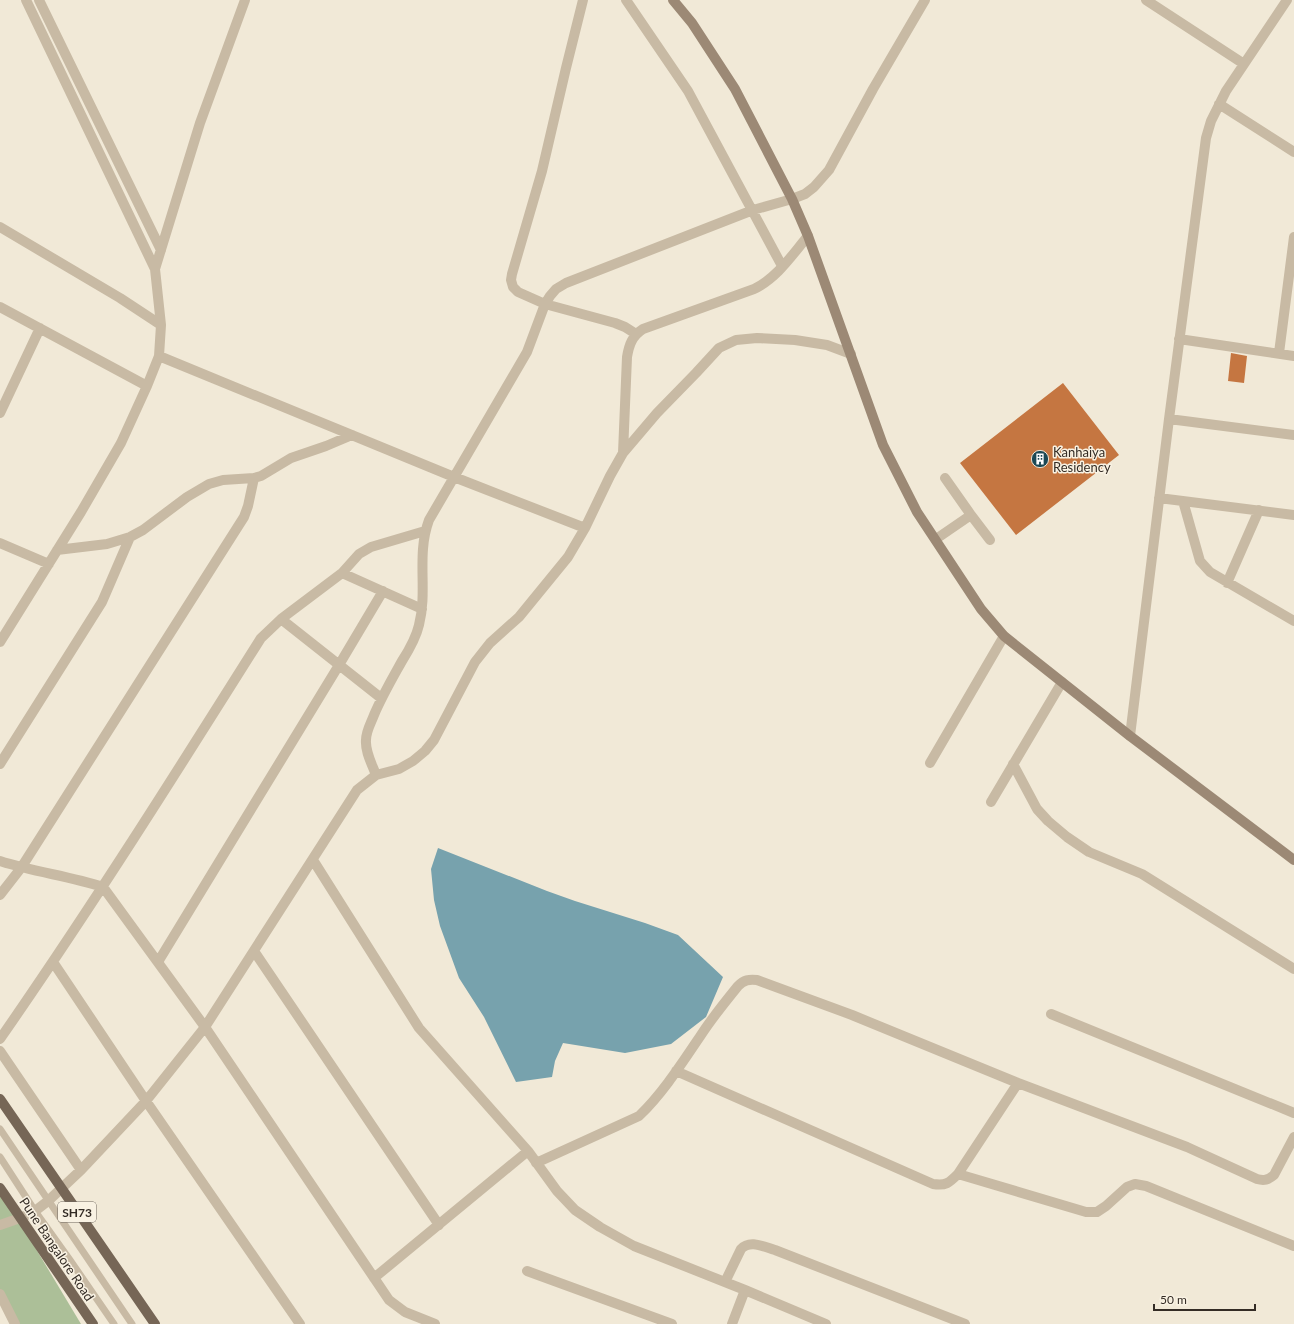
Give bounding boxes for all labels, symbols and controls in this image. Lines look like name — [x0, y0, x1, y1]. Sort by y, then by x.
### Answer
place label: Kanhaiya Residency — [1053, 444, 1111, 475]
building icon: Kanhaiya Residency — [1030, 449, 1050, 469]
street label: Pune Bangalore Road — [16, 1194, 98, 1304]
road number: SH73 — [58, 1202, 96, 1222]
scale bar — [1154, 1286, 1255, 1312]
text: 50 m — [1160, 1292, 1187, 1307]

